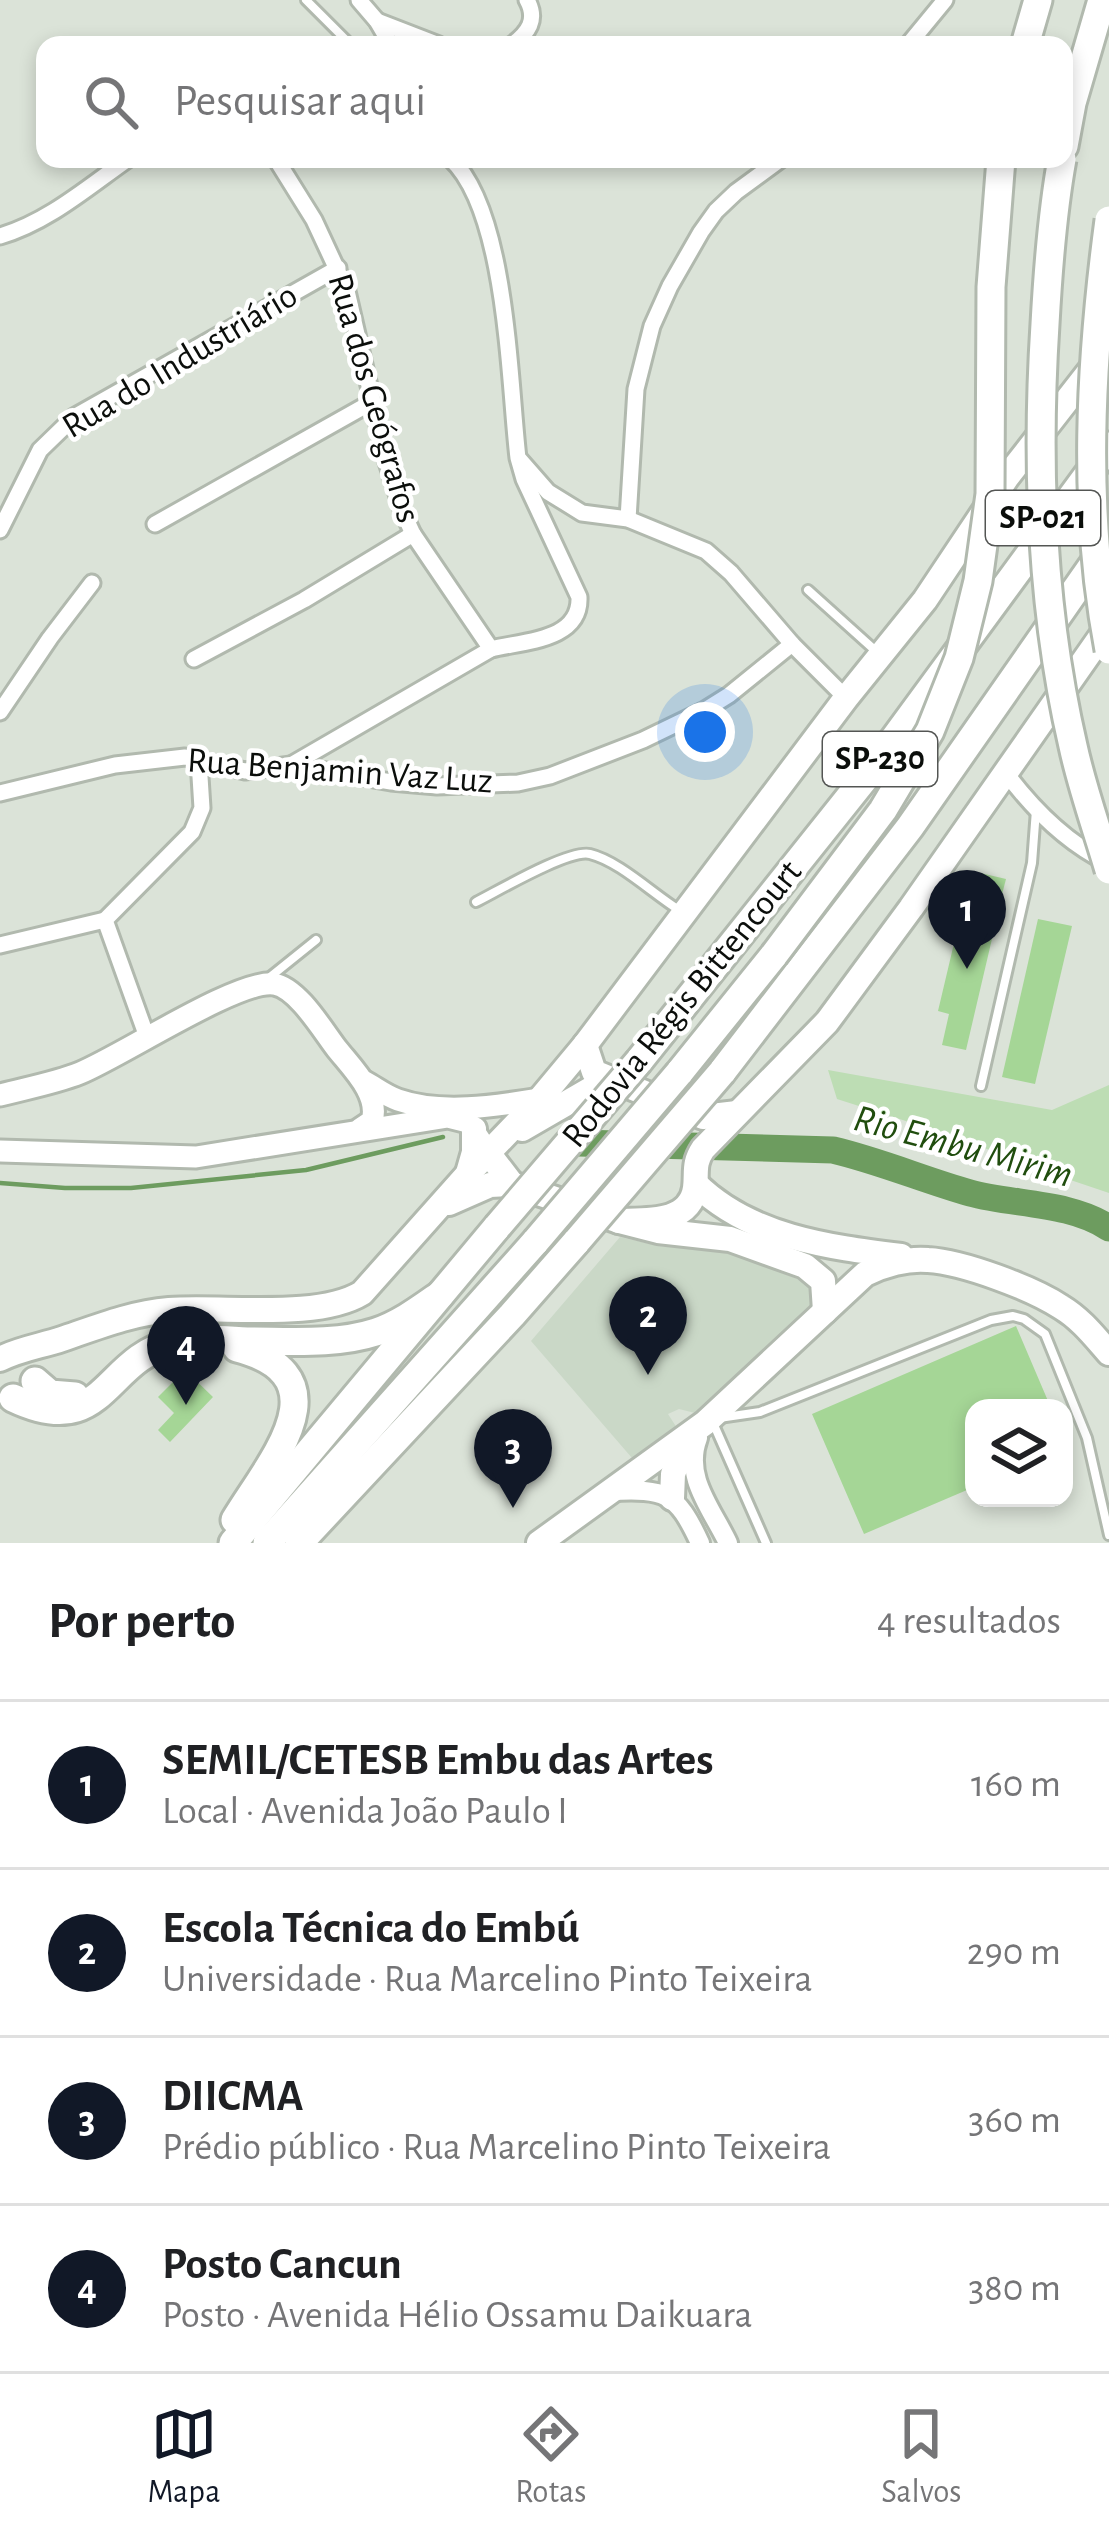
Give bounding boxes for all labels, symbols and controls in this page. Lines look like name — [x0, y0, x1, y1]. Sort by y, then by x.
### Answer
search box — [36, 36, 1073, 168]
icon: search — [78, 69, 144, 135]
text: Pesquisar aqui — [174, 79, 426, 124]
street label: Rua dos Geógrafos — [321, 269, 427, 527]
street label: Rua do Industriário — [56, 277, 304, 445]
road number: SP-021 — [986, 491, 1100, 545]
your location — [675, 702, 735, 762]
road number: SP-230 — [823, 732, 937, 786]
street label: Rua Benjamin Vaz Luz — [186, 742, 494, 800]
street label: Rodovia Régis Bittencourt — [556, 853, 809, 1154]
pin: 1 — [928, 870, 1006, 969]
water label: Rio Embu Mirim — [849, 1099, 1077, 1195]
pin: 2 — [609, 1276, 687, 1375]
pin: 4 — [147, 1306, 225, 1405]
map controls — [965, 1399, 1073, 1507]
button: layers — [965, 1399, 1073, 1507]
pin: 3 — [474, 1409, 552, 1508]
text: Por perto — [48, 1596, 235, 1647]
text: 4 resultados — [877, 1602, 1061, 1641]
text: SEMIL/CETESB Embu das Artes — [162, 1738, 713, 1783]
text: 1 — [80, 1765, 94, 1804]
text: 160 m — [971, 1765, 1061, 1804]
text: Local · Avenida João Paulo I — [162, 1792, 568, 1831]
text: Escola Técnica do Embú — [162, 1906, 580, 1951]
text: 2 — [78, 1933, 96, 1972]
text: 290 m — [967, 1933, 1061, 1972]
text: Universidade · Rua Marcelino Pinto Teixeira — [162, 1960, 813, 1999]
text: DIICMA — [162, 2074, 304, 2119]
text: 3 — [79, 2101, 95, 2140]
text: 360 m — [968, 2101, 1061, 2140]
text: Prédio público · Rua Marcelino Pinto Teixeira — [162, 2128, 831, 2167]
text: Posto Cancun — [162, 2242, 402, 2287]
text: 4 — [77, 2269, 97, 2308]
text: 380 m — [968, 2269, 1061, 2308]
text: Posto · Avenida Hélio Ossamu Daikuara — [162, 2296, 753, 2335]
tab: Mapa — [147, 2401, 220, 2513]
tab: Rotas — [515, 2401, 587, 2513]
tab: Salvos — [881, 2401, 962, 2513]

